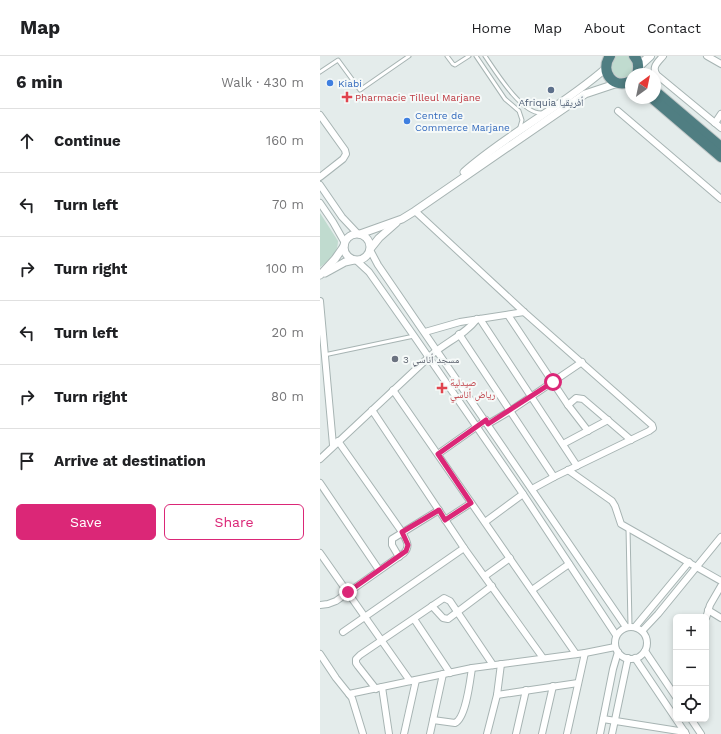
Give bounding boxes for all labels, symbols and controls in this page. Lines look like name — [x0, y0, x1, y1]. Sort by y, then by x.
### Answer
text: Map — [20, 16, 60, 39]
text: Home — [471, 20, 511, 36]
text: Map — [533, 20, 562, 36]
text: About — [584, 20, 625, 36]
text: Contact — [647, 20, 701, 36]
north arrow — [625, 68, 661, 104]
text: 6 min — [16, 72, 63, 92]
text: Walk · 430 m — [221, 75, 304, 90]
marker: Kiabi — [325, 78, 335, 88]
place label: Kiabi — [338, 78, 362, 89]
marker: Afriquia أفريقيا — [546, 85, 556, 95]
marker: Pharmacie Tilleul Marjane — [342, 92, 352, 102]
place label: Pharmacie Tilleul Marjane — [355, 92, 481, 103]
place label: Afriquia أفريقيا — [518, 96, 584, 108]
place label: Centre de Commerce Marjane — [415, 110, 510, 133]
marker: Centre de Commerce Marjane — [402, 116, 412, 126]
icon: ahead — [16, 130, 38, 152]
text: Continue — [54, 132, 121, 150]
text: 160 m — [266, 133, 304, 148]
icon: left — [16, 194, 38, 216]
text: Turn left — [54, 196, 118, 214]
text: 70 m — [272, 197, 304, 212]
icon: right — [16, 258, 38, 280]
text: Turn right — [54, 260, 127, 278]
text: 100 m — [266, 261, 304, 276]
icon: left — [16, 322, 38, 344]
text: Turn left — [54, 324, 118, 342]
text: 20 m — [272, 325, 304, 340]
place label: مسجد أناسي 3 — [403, 353, 460, 367]
marker: مسجد أناسي 3 — [390, 354, 400, 364]
route start — [544, 373, 562, 391]
place label: صيدلية رياض أناسي — [450, 377, 495, 402]
marker: صيدلية رياض أناسي — [437, 383, 447, 393]
icon: right — [16, 386, 38, 408]
text: Turn right — [54, 388, 127, 406]
text: 80 m — [271, 389, 304, 404]
icon: arrive — [16, 450, 38, 472]
text: Arrive at destination — [54, 452, 206, 470]
button: Save — [16, 504, 156, 540]
button: Share — [164, 504, 304, 540]
route end — [339, 583, 357, 601]
map controls — [673, 614, 709, 722]
button: + — [673, 614, 709, 650]
button: − — [673, 650, 709, 686]
button: locate — [673, 686, 709, 722]

